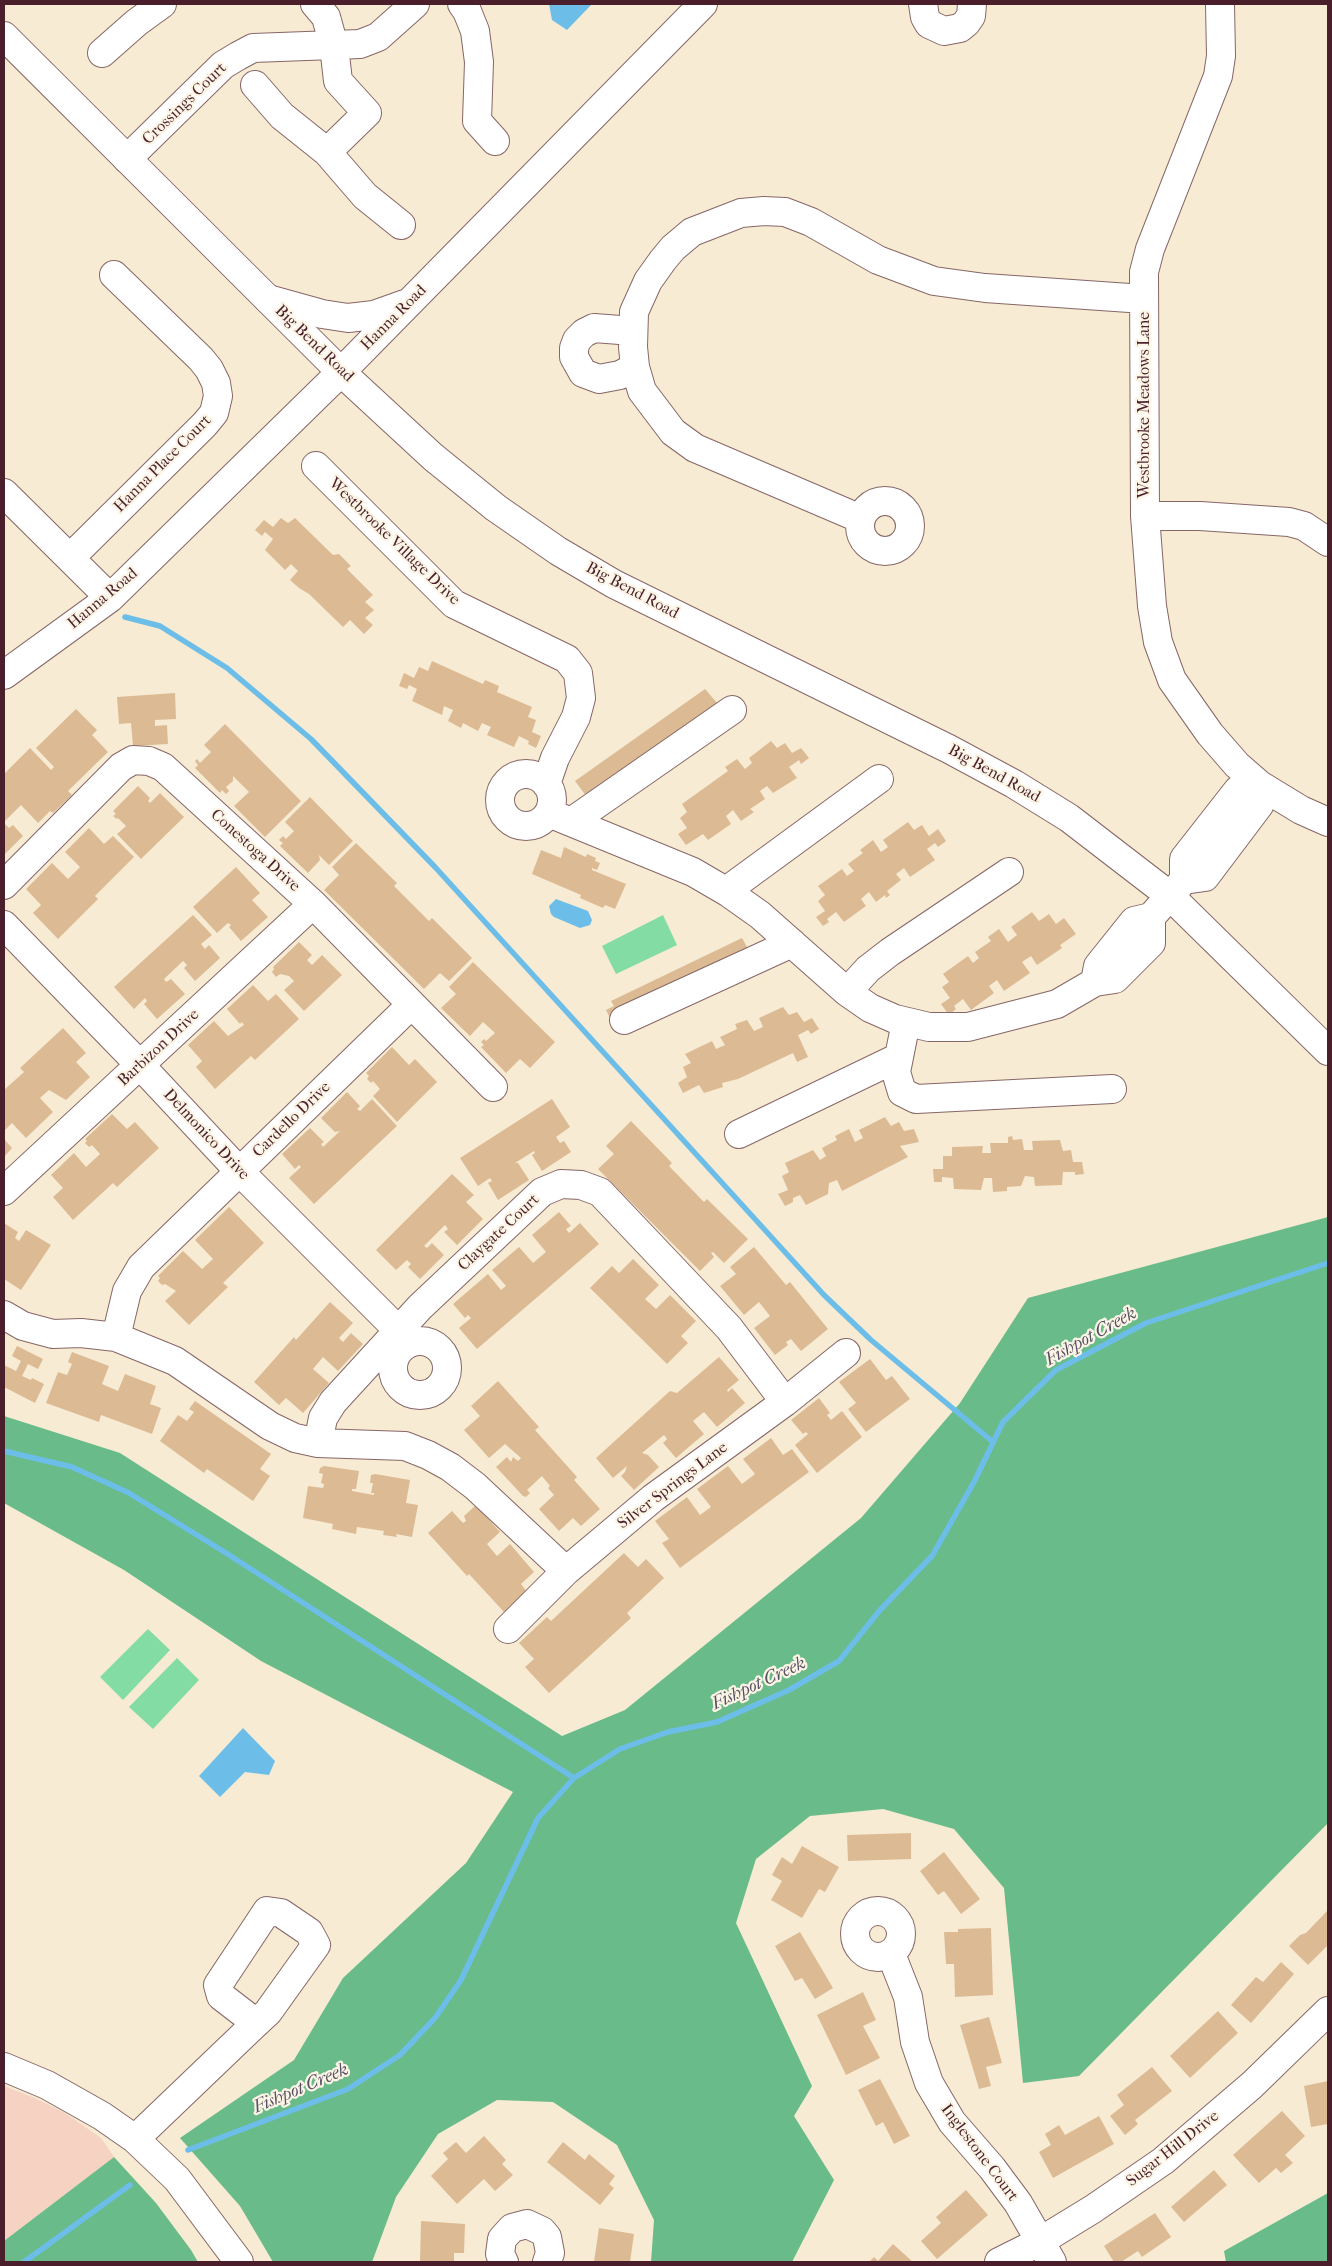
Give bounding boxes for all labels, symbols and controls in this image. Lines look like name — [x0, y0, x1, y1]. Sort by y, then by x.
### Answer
street label: Crossings Court — [139, 59, 231, 149]
street label: Hanna Road — [357, 281, 431, 355]
street label: Big Bend Road — [271, 302, 357, 386]
street label: Westbrooke Meadows Lane — [1135, 312, 1155, 498]
street label: Hanna Place Court — [110, 411, 216, 517]
street label: Westbrooke Village Drive — [324, 474, 464, 610]
street label: Big Bend Road — [582, 558, 682, 624]
street label: Hanna Road — [64, 564, 142, 634]
street label: Big Bend Road — [945, 741, 1043, 807]
street label: Conestoga Drive — [206, 806, 304, 896]
street label: Barbizon Drive — [114, 1005, 204, 1091]
street label: Cardello Drive — [249, 1078, 335, 1162]
street label: Delmonico Drive — [159, 1086, 253, 1184]
street label: Claygate Court — [454, 1191, 544, 1275]
water label: Fishpot Creek — [1041, 1303, 1141, 1371]
street label: Silver Springs Lane — [614, 1438, 732, 1534]
water label: Fishpot Creek — [709, 1653, 809, 1715]
water label: Fishpot Creek — [250, 2059, 352, 2119]
street label: Inglestone Court — [936, 2101, 1022, 2205]
street label: Sugar Hill Drive — [1123, 2107, 1223, 2191]

